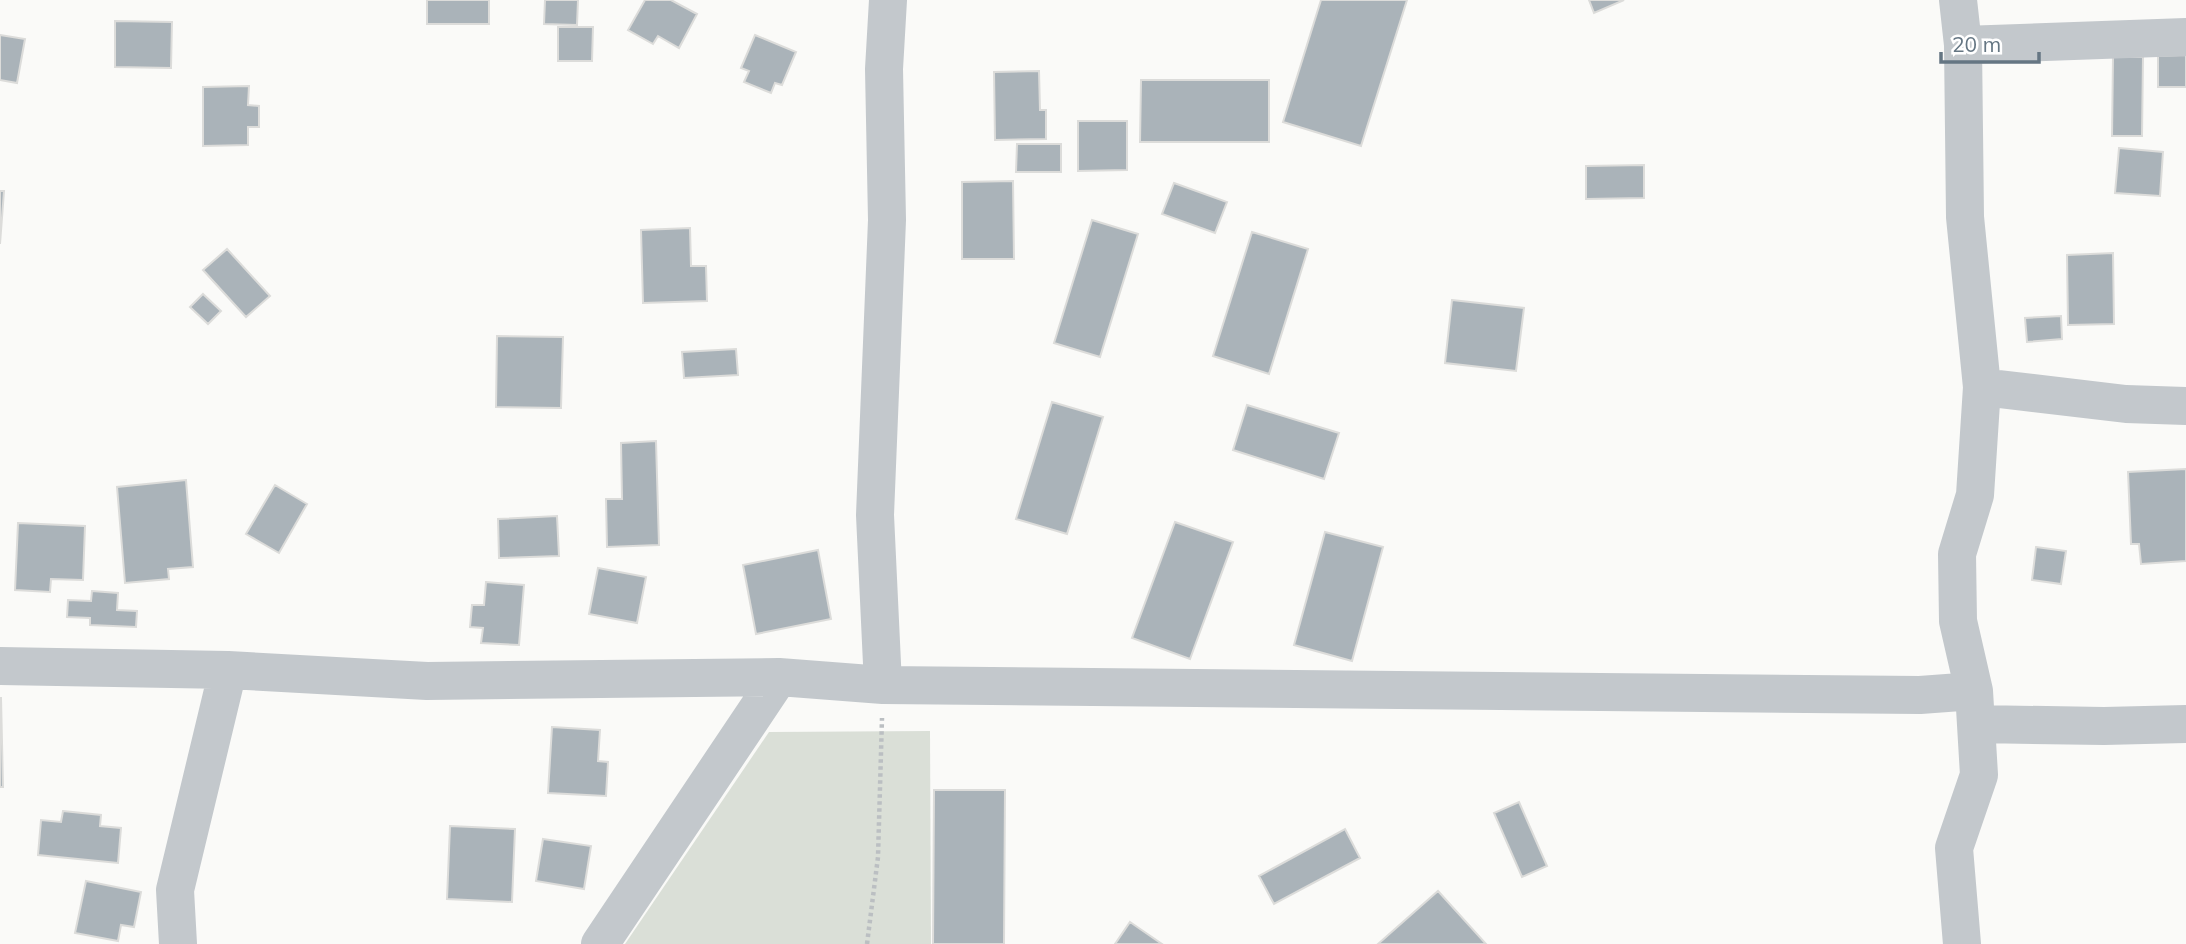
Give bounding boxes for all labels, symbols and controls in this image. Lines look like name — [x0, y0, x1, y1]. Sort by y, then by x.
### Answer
scale bar — [1941, 21, 2039, 65]
text: 20 m — [1952, 31, 2001, 57]

